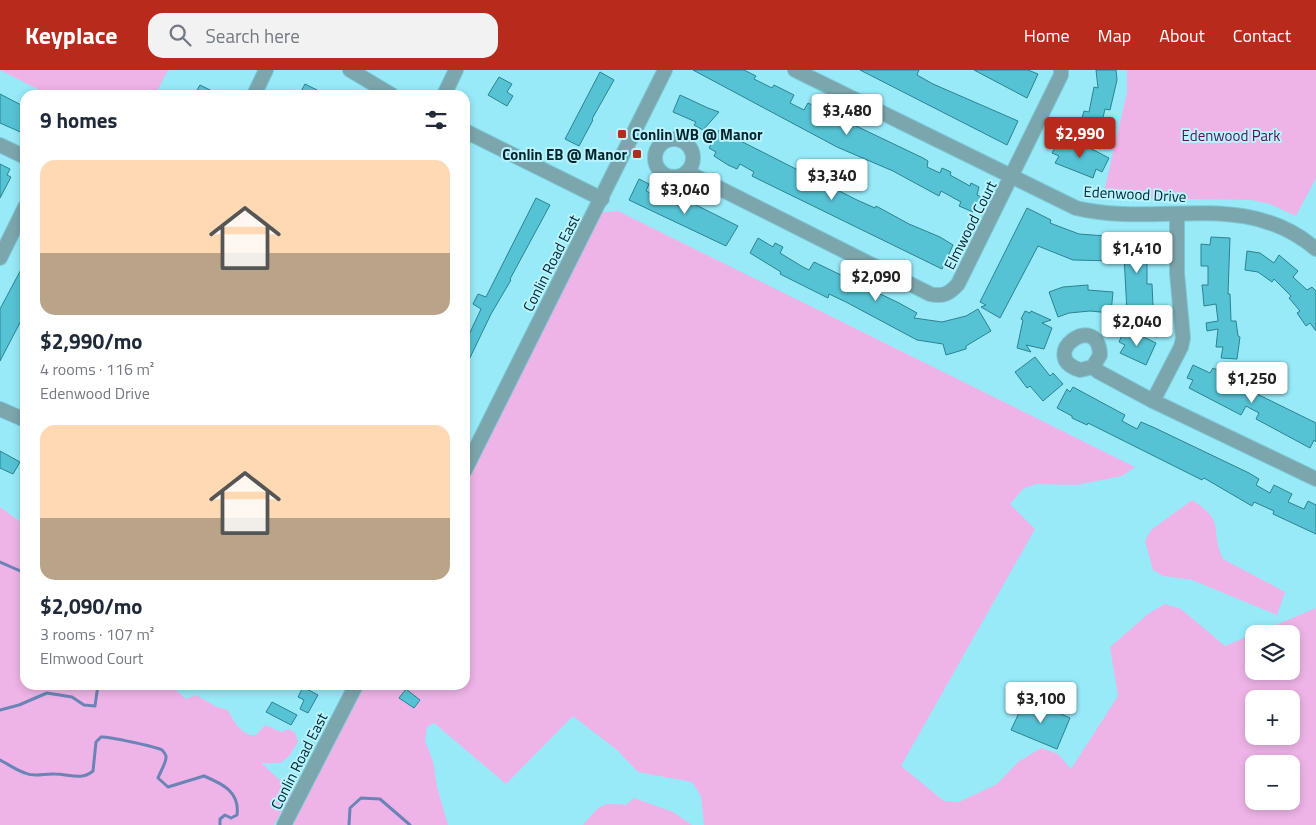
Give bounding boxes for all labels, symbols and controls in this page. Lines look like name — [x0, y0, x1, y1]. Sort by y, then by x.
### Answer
search box — [148, 13, 498, 58]
text: Keyplace — [25, 17, 118, 53]
icon: search — [166, 21, 194, 49]
text: Search here — [206, 21, 300, 50]
text: Home — [1024, 22, 1070, 49]
text: Map — [1098, 22, 1131, 49]
text: About — [1159, 22, 1205, 49]
text: Contact — [1233, 22, 1291, 49]
pin: $3,480 — [806, 93, 888, 136]
text: $3,480 — [822, 98, 872, 122]
text: 9 homes — [40, 104, 117, 136]
icon: filters — [422, 106, 450, 134]
pin: $2,990 — [1039, 116, 1121, 159]
text: $2,990 — [1055, 121, 1105, 145]
place label: Conlin WB @ Manor — [632, 123, 763, 146]
park label: Edenwood Park — [1182, 124, 1280, 147]
marker: Conlin WB @ Manor — [616, 128, 628, 140]
place label: Conlin EB @ Manor — [502, 143, 627, 166]
marker: Conlin EB @ Manor — [631, 148, 643, 160]
pin: $3,340 — [791, 158, 873, 201]
text: $3,340 — [807, 163, 857, 187]
pin: $3,040 — [644, 172, 726, 215]
street label: Elmwood Court — [938, 176, 1003, 273]
text: $3,040 — [660, 177, 710, 201]
street label: Edenwood Drive — [1083, 180, 1187, 208]
icon: home — [200, 193, 290, 283]
street label: Conlin Road East — [517, 210, 586, 315]
pin: $1,410 — [1096, 232, 1178, 274]
text: $1,410 — [1112, 236, 1162, 260]
pin: $2,090 — [835, 260, 917, 302]
text: $2,090 — [851, 264, 901, 288]
pin: $2,040 — [1096, 304, 1178, 347]
text: $2,040 — [1112, 309, 1162, 333]
text: $2,990/mo — [40, 325, 142, 357]
text: 4 rooms · 116 m² — [40, 357, 154, 381]
pin: $1,250 — [1211, 362, 1293, 404]
text: $1,250 — [1227, 366, 1277, 390]
text: Edenwood Drive — [40, 381, 150, 405]
icon: home — [200, 458, 290, 548]
text: $2,090/mo — [40, 590, 142, 622]
text: 3 rooms · 107 m² — [40, 622, 154, 646]
map controls — [1245, 625, 1300, 810]
button: layers — [1245, 625, 1300, 680]
text: Elmwood Court — [40, 646, 143, 670]
pin: $3,100 — [1000, 682, 1082, 724]
text: $3,100 — [1016, 686, 1066, 710]
button: + — [1245, 690, 1300, 745]
street label: Conlin Road East — [265, 708, 334, 813]
button: − — [1245, 755, 1300, 810]

